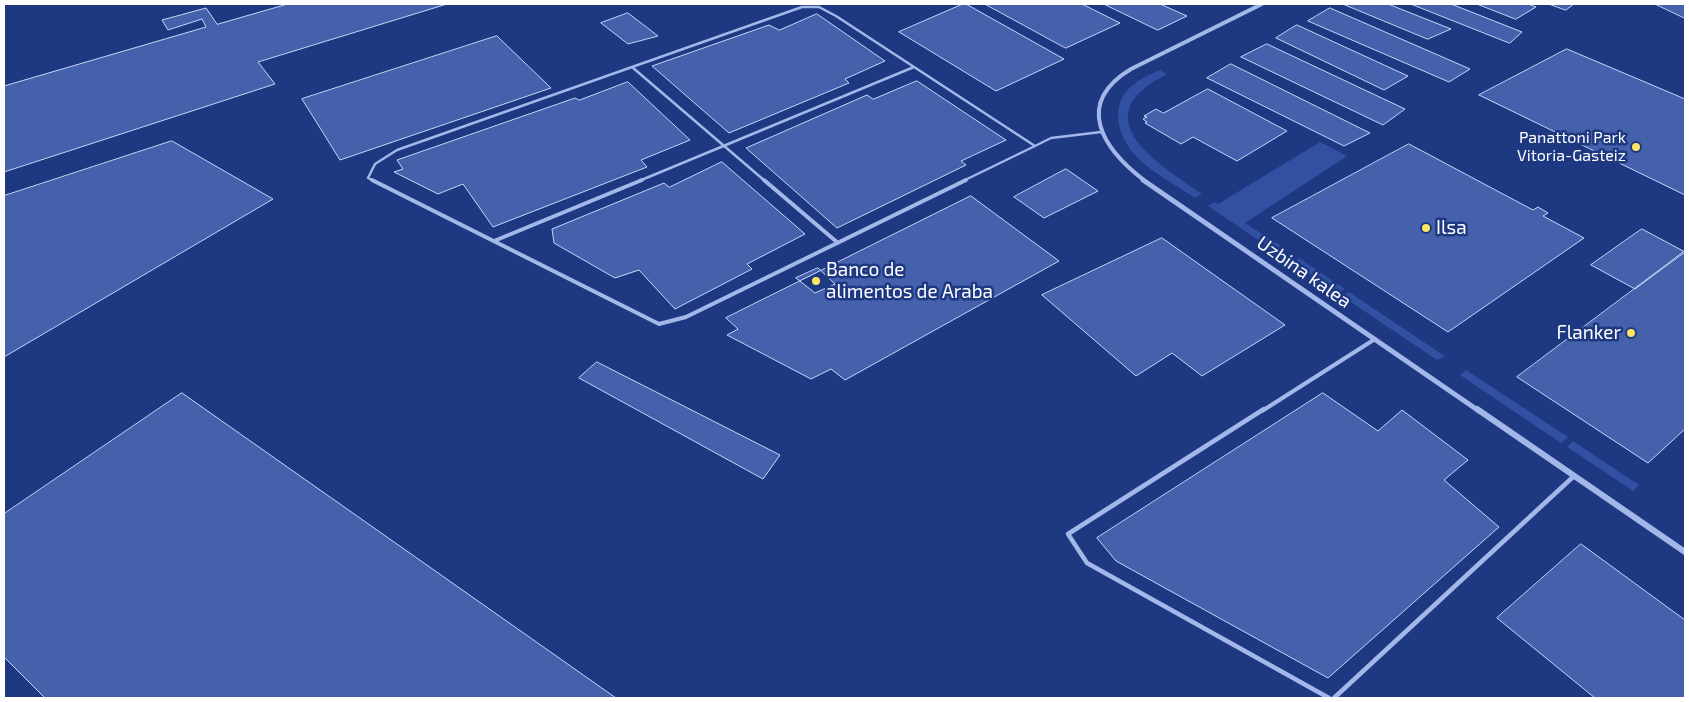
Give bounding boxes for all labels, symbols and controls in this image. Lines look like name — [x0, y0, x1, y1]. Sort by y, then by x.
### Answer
place label: Panattoni Park Vitoria-Gasteiz — [1517, 128, 1626, 166]
marker: Panattoni Park Vitoria-Gasteiz — [1630, 141, 1642, 153]
place label: Ilsa — [1436, 217, 1467, 239]
marker: Ilsa — [1420, 222, 1432, 234]
street label: Uzbina kalea — [1252, 231, 1356, 313]
place label: Banco de alimentos de Araba — [826, 259, 993, 303]
marker: Banco de alimentos de Araba — [810, 275, 822, 287]
place label: Flanker — [1556, 322, 1621, 344]
marker: Flanker — [1625, 327, 1637, 339]

